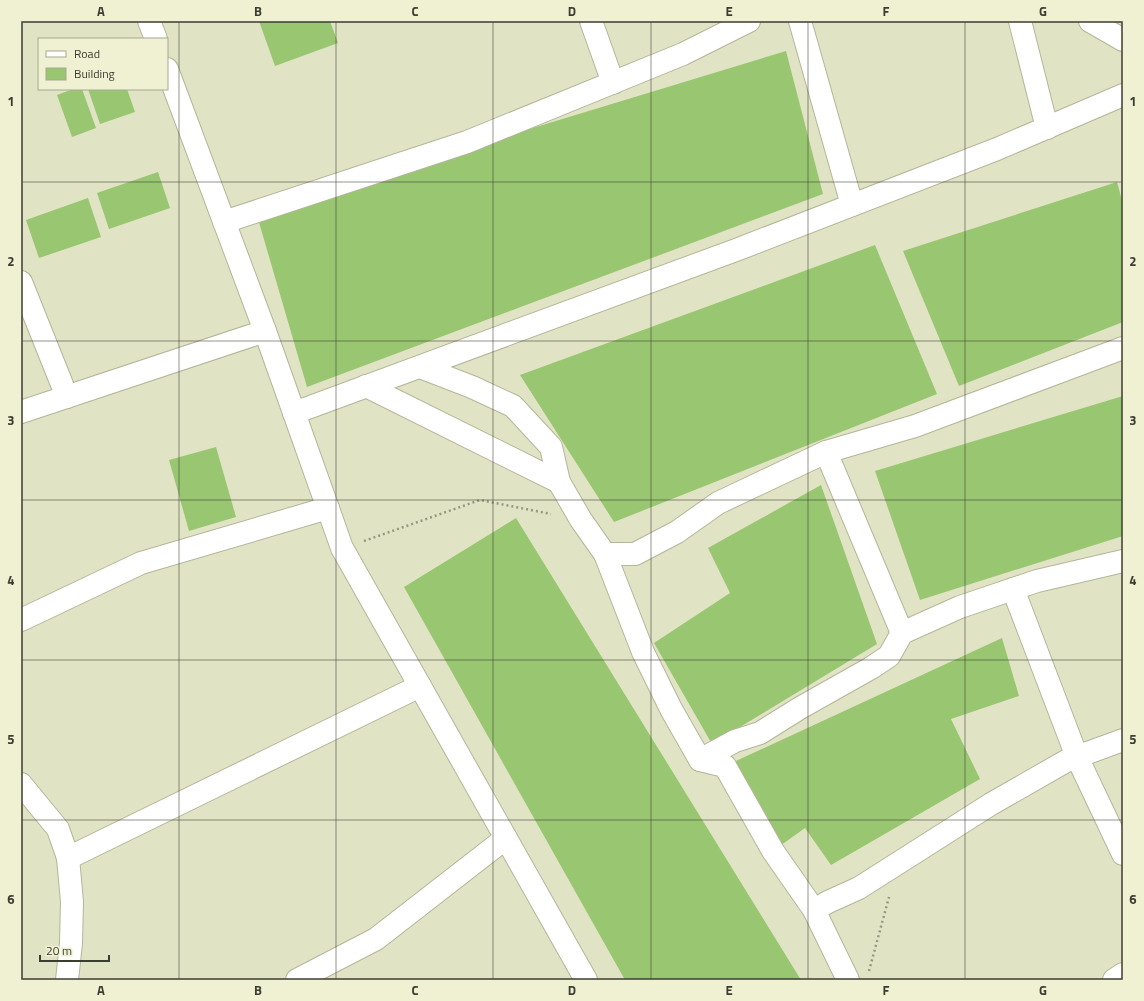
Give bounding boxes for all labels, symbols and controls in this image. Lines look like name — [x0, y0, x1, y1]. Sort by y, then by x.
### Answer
text: A — [97, 1, 105, 21]
text: B — [254, 1, 262, 21]
text: C — [411, 1, 419, 21]
text: D — [568, 1, 576, 21]
text: E — [725, 1, 733, 21]
text: F — [883, 1, 890, 21]
text: G — [1039, 1, 1047, 21]
legend — [38, 38, 168, 90]
text: Road — [74, 44, 100, 63]
text: Building — [74, 64, 115, 83]
text: 1 — [7, 91, 15, 111]
text: 1 — [1129, 91, 1137, 111]
text: 2 — [7, 251, 15, 271]
text: 2 — [1129, 251, 1137, 271]
text: 3 — [7, 410, 15, 430]
text: 3 — [1129, 410, 1137, 430]
text: 4 — [7, 570, 15, 590]
text: 4 — [1129, 570, 1137, 590]
text: 5 — [7, 729, 15, 749]
text: 5 — [1129, 729, 1137, 749]
text: 6 — [7, 889, 15, 909]
text: 6 — [1129, 889, 1137, 909]
scale bar — [40, 937, 109, 963]
text: 20 m — [46, 941, 72, 960]
text: A — [97, 980, 105, 1000]
text: B — [254, 980, 262, 1000]
text: C — [411, 980, 419, 1000]
text: D — [568, 980, 576, 1000]
text: E — [725, 980, 733, 1000]
text: F — [883, 980, 890, 1000]
text: G — [1039, 980, 1047, 1000]

